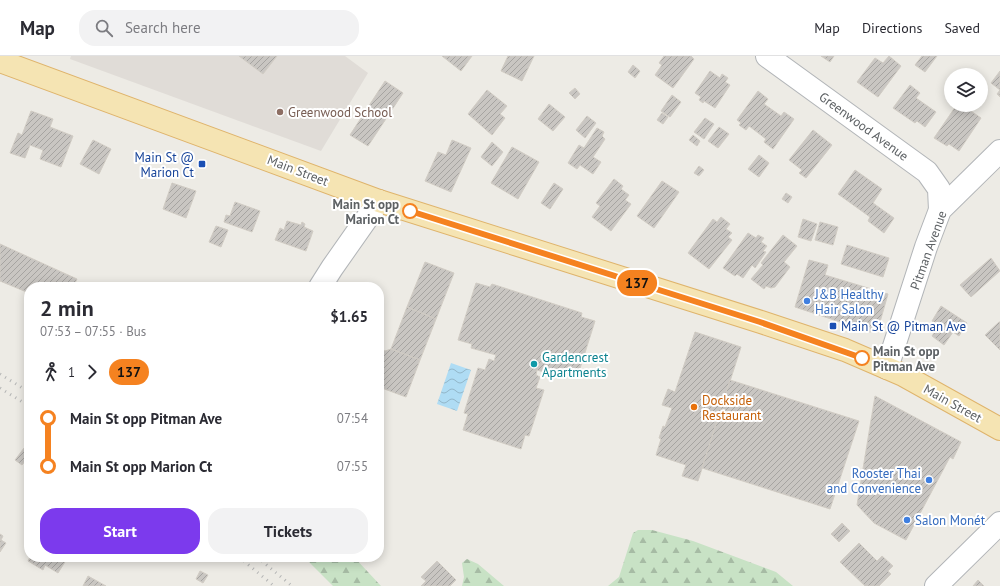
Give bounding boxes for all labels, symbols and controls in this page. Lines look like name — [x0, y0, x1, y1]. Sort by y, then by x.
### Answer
search box — [79, 10, 359, 46]
text: Map — [20, 16, 55, 40]
icon: search — [93, 17, 115, 39]
text: Search here — [125, 18, 201, 37]
text: Map — [814, 19, 840, 37]
text: Directions — [862, 19, 922, 37]
text: Saved — [944, 19, 980, 37]
map controls — [944, 68, 988, 112]
button: layers — [944, 68, 988, 112]
street label: Greenwood Avenue — [816, 88, 912, 165]
place label: Greenwood School — [288, 104, 392, 121]
marker: Greenwood School — [275, 107, 285, 117]
place label: Main St @ Marion Ct — [135, 149, 195, 181]
street label: Main Street — [265, 151, 331, 190]
marker: Main St @ Marion Ct — [197, 159, 207, 169]
place label: Main St opp Marion Ct — [333, 196, 399, 228]
marker: Main St opp Marion Ct — [402, 203, 418, 219]
street label: Pitman Avenue — [906, 208, 951, 292]
line badge: 137 — [614, 270, 660, 296]
text: 137 — [625, 274, 649, 292]
place label: J&B Healthy Hair Salon — [814, 286, 884, 318]
text: 2 min — [40, 294, 94, 322]
marker: J&B Healthy Hair Salon — [802, 296, 812, 306]
text: $1.65 — [330, 307, 368, 326]
place label: Main St @ Pitman Ave — [841, 318, 966, 335]
marker: Main St @ Pitman Ave — [828, 321, 838, 331]
text: 07:53 – 07:55 · Bus — [40, 323, 146, 340]
place label: Main St opp Pitman Ave — [873, 343, 939, 375]
place label: Gardencrest Apartments — [542, 349, 609, 381]
marker: Main St opp Pitman Ave — [854, 350, 870, 366]
marker: Gardencrest Apartments — [529, 359, 539, 369]
icon: walk — [40, 361, 62, 383]
icon: forward — [81, 361, 103, 383]
text: 137 — [117, 363, 141, 381]
text: 1 — [68, 364, 75, 381]
street label: Main Street — [921, 380, 985, 427]
place label: Dockside Restaurant — [702, 392, 762, 424]
marker: Dockside Restaurant — [689, 402, 699, 412]
text: Main St opp Pitman Ave — [70, 409, 222, 428]
text: 07:54 — [337, 410, 368, 427]
text: Main St opp Marion Ct — [70, 457, 212, 476]
text: 07:55 — [337, 458, 368, 475]
place label: Rooster Thai and Convenience — [827, 465, 921, 497]
marker: Rooster Thai and Convenience — [924, 475, 934, 485]
button: Start — [40, 508, 200, 554]
button: Tickets — [208, 508, 368, 554]
place label: Salon Monét — [915, 512, 986, 529]
marker: Salon Monét — [902, 515, 912, 525]

